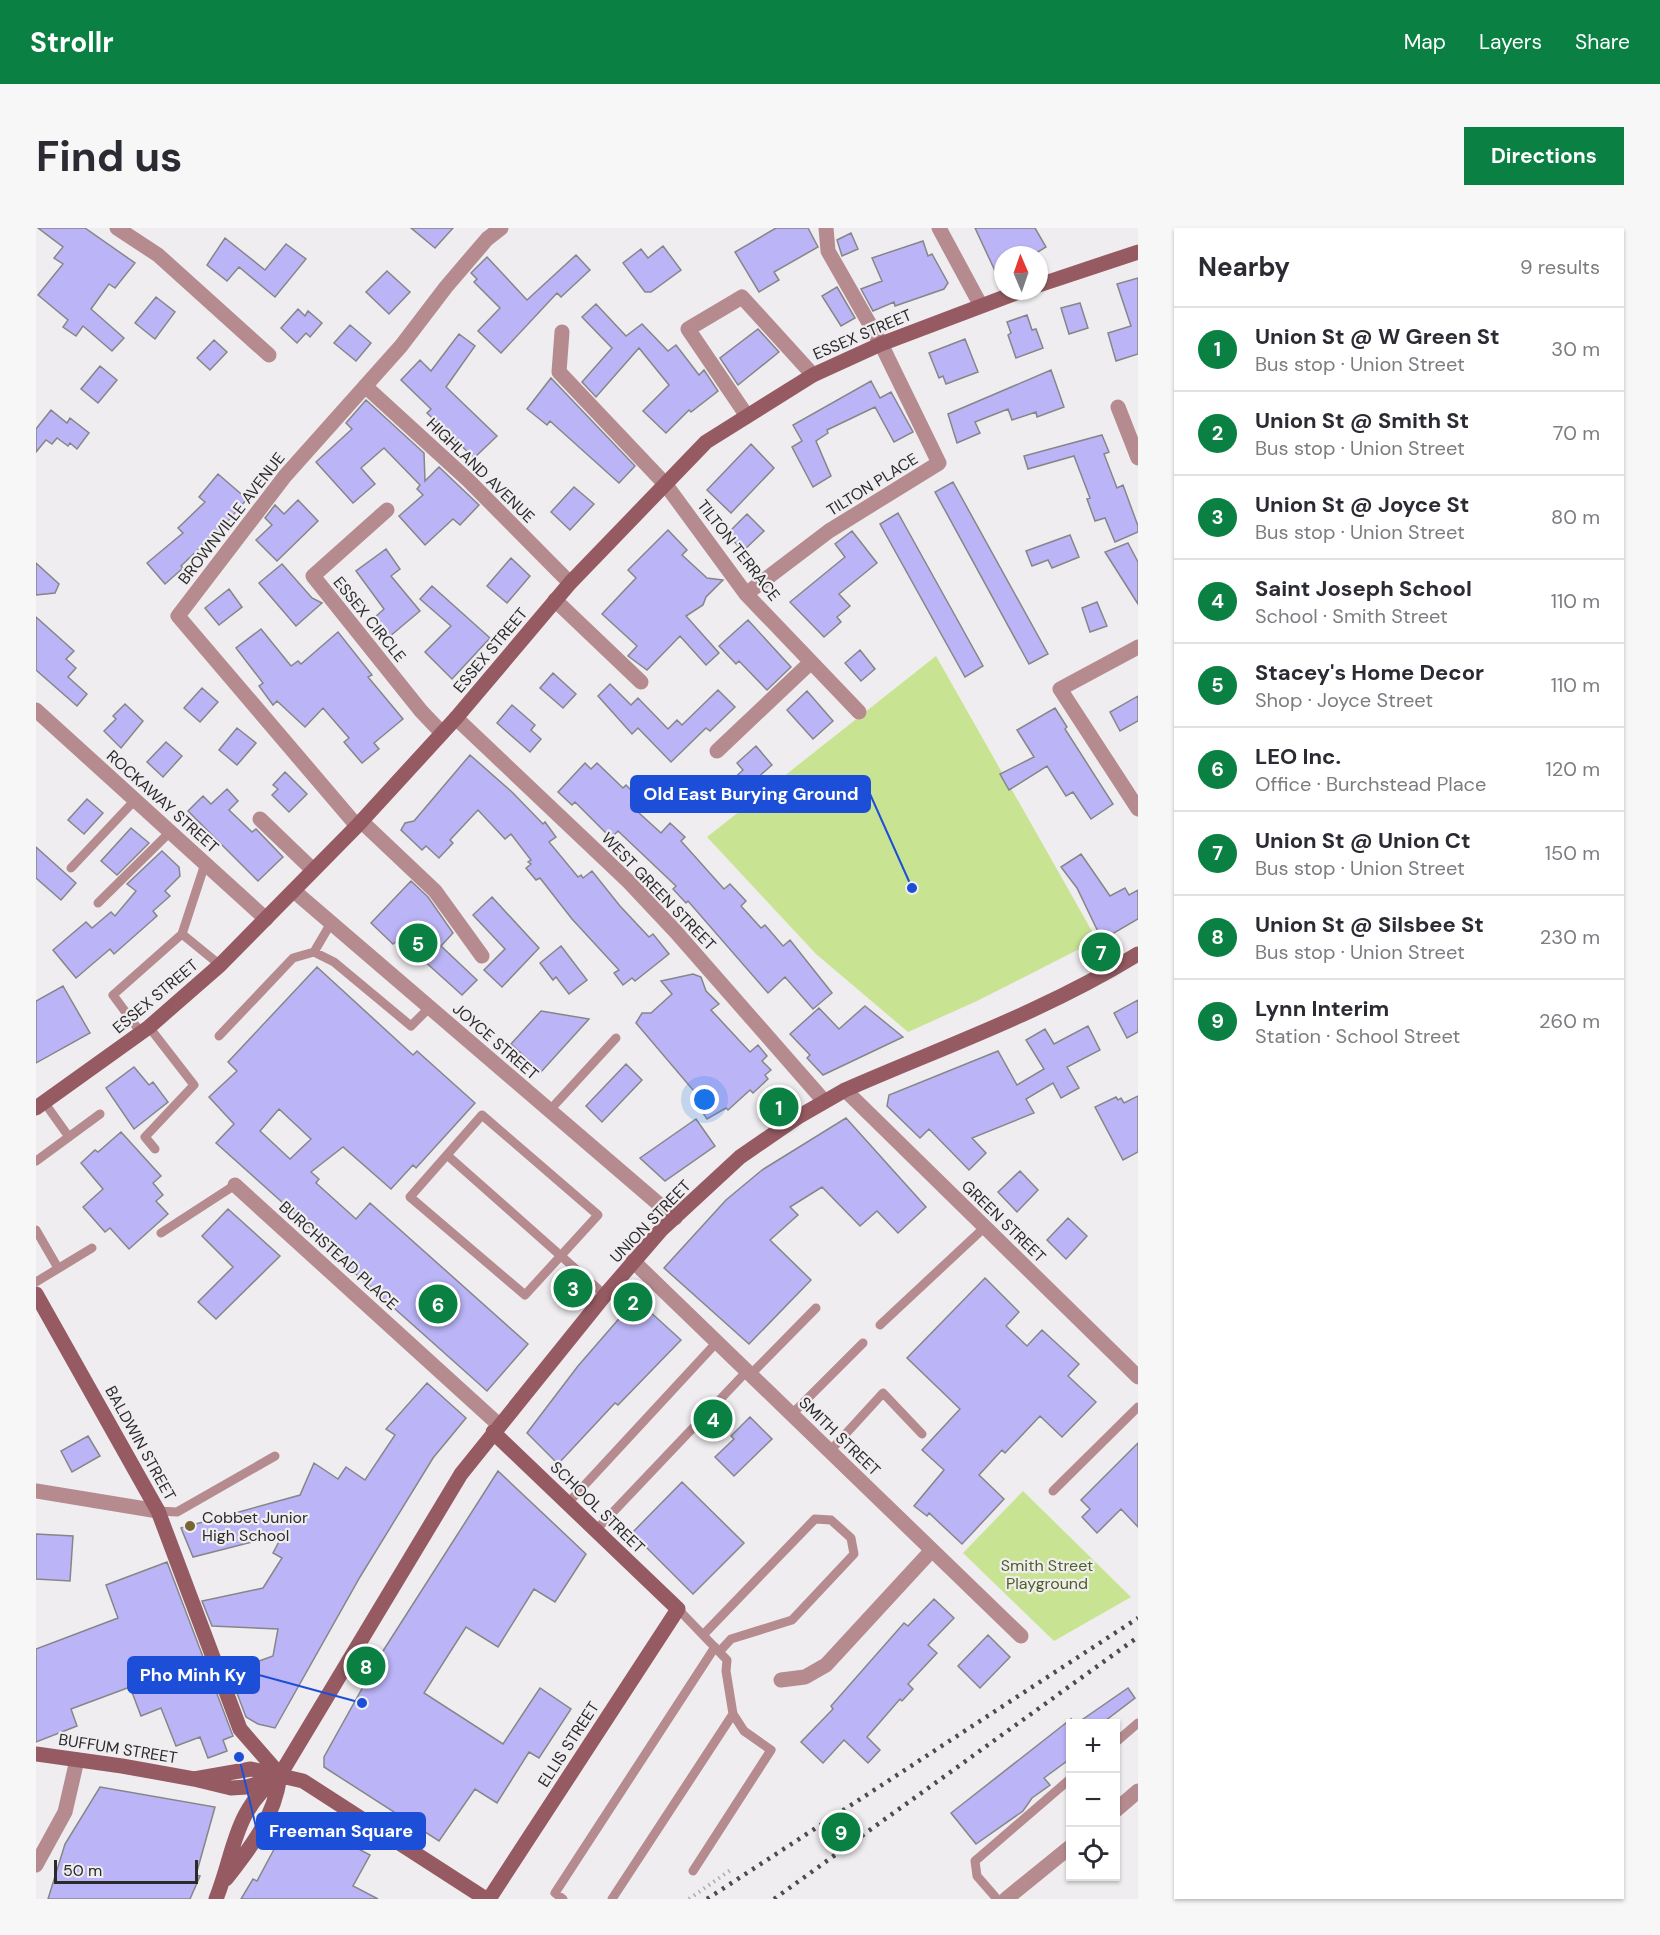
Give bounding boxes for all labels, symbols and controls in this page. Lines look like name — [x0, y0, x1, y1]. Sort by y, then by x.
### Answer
text: Strollr — [30, 24, 114, 61]
text: Map — [1404, 28, 1446, 56]
text: Layers — [1479, 28, 1542, 56]
text: Share — [1575, 28, 1630, 56]
button: Directions — [1464, 127, 1624, 185]
text: Find us — [36, 129, 182, 184]
north arrow — [994, 246, 1048, 300]
text: Nearby — [1198, 250, 1290, 284]
text: 9 results — [1520, 254, 1600, 280]
street label: ESSEX STREET — [810, 304, 915, 365]
text: Union St @ W Green St — [1255, 322, 1500, 351]
text: 1 — [1214, 336, 1221, 362]
text: 30 m — [1551, 336, 1600, 362]
text: Bus stop · Union Street — [1255, 351, 1465, 377]
text: Union St @ Smith St — [1255, 406, 1469, 435]
street label: HIGHLAND AVENUE — [422, 413, 539, 527]
text: 2 — [1212, 420, 1223, 446]
text: 70 m — [1553, 420, 1600, 446]
text: Bus stop · Union Street — [1255, 435, 1465, 461]
street label: BROWNVILLE AVENUE — [173, 448, 289, 588]
street label: TILTON PLACE — [823, 448, 922, 521]
text: Union St @ Joyce St — [1255, 490, 1469, 519]
street label: TILTON TERRACE — [692, 495, 785, 605]
text: 3 — [1211, 504, 1224, 530]
text: 80 m — [1551, 504, 1600, 530]
text: Bus stop · Union Street — [1255, 519, 1465, 545]
street label: ESSEX CIRCLE — [329, 572, 411, 666]
text: Saint Joseph School — [1255, 574, 1472, 603]
text: 4 — [1211, 588, 1224, 614]
text: 110 m — [1551, 588, 1600, 614]
street label: ESSEX STREET — [449, 603, 532, 697]
text: School · Smith Street — [1255, 603, 1448, 629]
text: Stacey's Home Decor — [1255, 658, 1484, 687]
text: 5 — [1211, 672, 1224, 698]
text: 110 m — [1551, 672, 1600, 698]
text: Shop · Joyce Street — [1255, 687, 1433, 713]
text: LEO Inc. — [1255, 742, 1341, 771]
street label: ROCKAWAY STREET — [102, 745, 223, 857]
text: 6 — [1211, 756, 1224, 782]
text: 120 m — [1546, 756, 1600, 782]
text: Office · Burchstead Place — [1255, 771, 1486, 797]
callout: Old East Burying Ground — [631, 776, 870, 812]
text: Old East Burying Ground — [643, 782, 859, 806]
text: Union St @ Union Ct — [1255, 826, 1471, 855]
street label: WEST GREEN STREET — [597, 828, 721, 955]
text: 7 — [1212, 840, 1223, 866]
text: 150 m — [1545, 840, 1600, 866]
text: Bus stop · Union Street — [1255, 855, 1465, 881]
text: Union St @ Silsbee St — [1255, 910, 1484, 939]
pin: 5 — [398, 920, 437, 966]
text: 8 — [1211, 924, 1224, 950]
text: 230 m — [1540, 924, 1600, 950]
pin: 7 — [1082, 930, 1120, 974]
text: Bus stop · Union Street — [1255, 939, 1465, 965]
street label: ESSEX STREET — [108, 955, 202, 1038]
text: Lynn Interim — [1255, 994, 1389, 1023]
street label: JOYCE STREET — [448, 998, 543, 1085]
text: 9 — [1211, 1008, 1224, 1034]
text: 260 m — [1539, 1008, 1600, 1034]
text: Station · School Street — [1255, 1023, 1460, 1049]
pin: 1 — [760, 1084, 798, 1130]
your location — [690, 1085, 719, 1114]
street label: UNION STREET — [605, 1175, 695, 1267]
street label: GREEN STREET — [957, 1176, 1050, 1267]
street label: BURCHSTEAD PLACE — [275, 1196, 403, 1314]
pin: 3 — [554, 1266, 592, 1310]
pin: 2 — [614, 1280, 652, 1324]
pin: 6 — [418, 1282, 458, 1326]
street label: BALDWIN STREET — [100, 1382, 181, 1504]
street label: SMITH STREET — [795, 1392, 885, 1480]
pin: 4 — [694, 1396, 732, 1442]
street label: SCHOOL STREET — [546, 1457, 649, 1558]
place label: Cobbet Junior High School — [202, 1507, 308, 1546]
marker: Cobbet Junior High School — [183, 1519, 197, 1533]
park label: Smith Street Playground — [1001, 1555, 1093, 1594]
pin: 8 — [346, 1644, 386, 1688]
callout: Pho Minh Ky — [128, 1657, 259, 1693]
text: Pho Minh Ky — [140, 1663, 246, 1687]
street label: ELLIS STREET — [533, 1698, 604, 1791]
map controls — [1066, 1719, 1120, 1881]
button: + — [1066, 1719, 1120, 1773]
street label: BUFFUM STREET — [57, 1729, 179, 1768]
button: − — [1066, 1773, 1120, 1827]
pin: 9 — [822, 1810, 860, 1854]
callout: Freeman Square — [257, 1813, 425, 1849]
text: Freeman Square — [269, 1819, 413, 1843]
button: locate — [1066, 1827, 1120, 1881]
scale bar — [54, 1857, 198, 1884]
text: 50 m — [63, 1860, 102, 1881]

